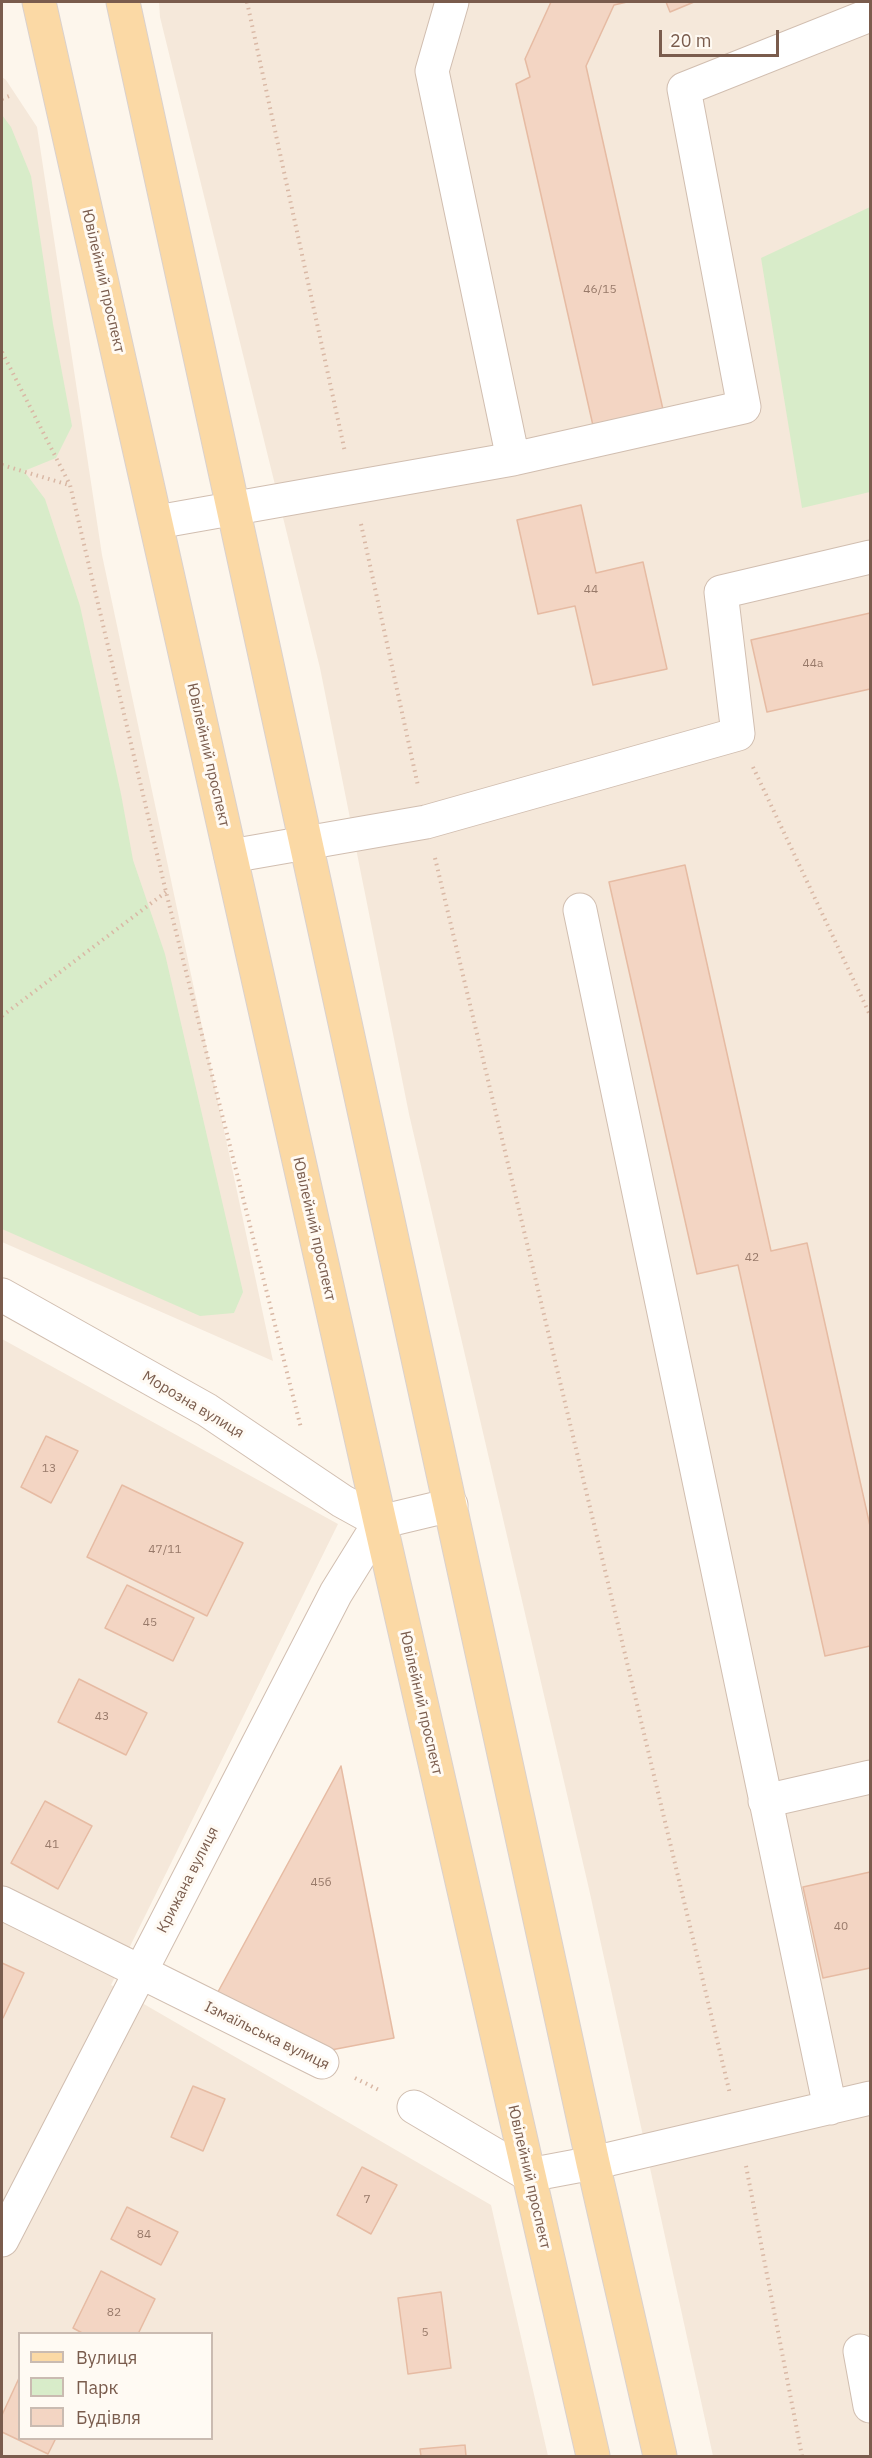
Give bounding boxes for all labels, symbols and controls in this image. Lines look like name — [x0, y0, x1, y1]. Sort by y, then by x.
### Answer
scale bar — [662, 18, 782, 56]
text: 20 m — [670, 29, 712, 52]
street label: Ювілейний проспект — [78, 207, 128, 355]
house number: 46/15 — [583, 283, 617, 297]
house number: 44 — [584, 583, 598, 597]
house number: 44а — [803, 657, 823, 671]
street label: Ювілейний проспект — [183, 681, 233, 829]
street label: Ювілейний проспект — [289, 1155, 339, 1303]
house number: 42 — [745, 1251, 759, 1265]
street label: Морозна вулиця — [139, 1368, 247, 1442]
house number: 13 — [42, 1462, 56, 1476]
house number: 47/11 — [148, 1543, 182, 1557]
house number: 45 — [143, 1616, 157, 1630]
street label: Ювілейний проспект — [396, 1629, 446, 1777]
house number: 43 — [95, 1710, 109, 1724]
street label: Крижана вулиця — [153, 1824, 223, 1936]
house number: 41 — [45, 1838, 59, 1852]
house number: 45б — [310, 1876, 332, 1890]
house number: 40 — [834, 1920, 848, 1934]
street label: Ізмаїльська вулиця — [202, 1998, 332, 2074]
street label: Ювілейний проспект — [504, 2103, 554, 2251]
house number: 7 — [363, 2193, 371, 2207]
house number: 84 — [137, 2228, 151, 2242]
house number: 82 — [107, 2306, 121, 2320]
house number: 5 — [421, 2326, 429, 2340]
legend — [18, 2332, 213, 2440]
text: Вулиця — [76, 2346, 137, 2369]
text: Парк — [76, 2376, 118, 2399]
text: Будівля — [76, 2406, 141, 2429]

